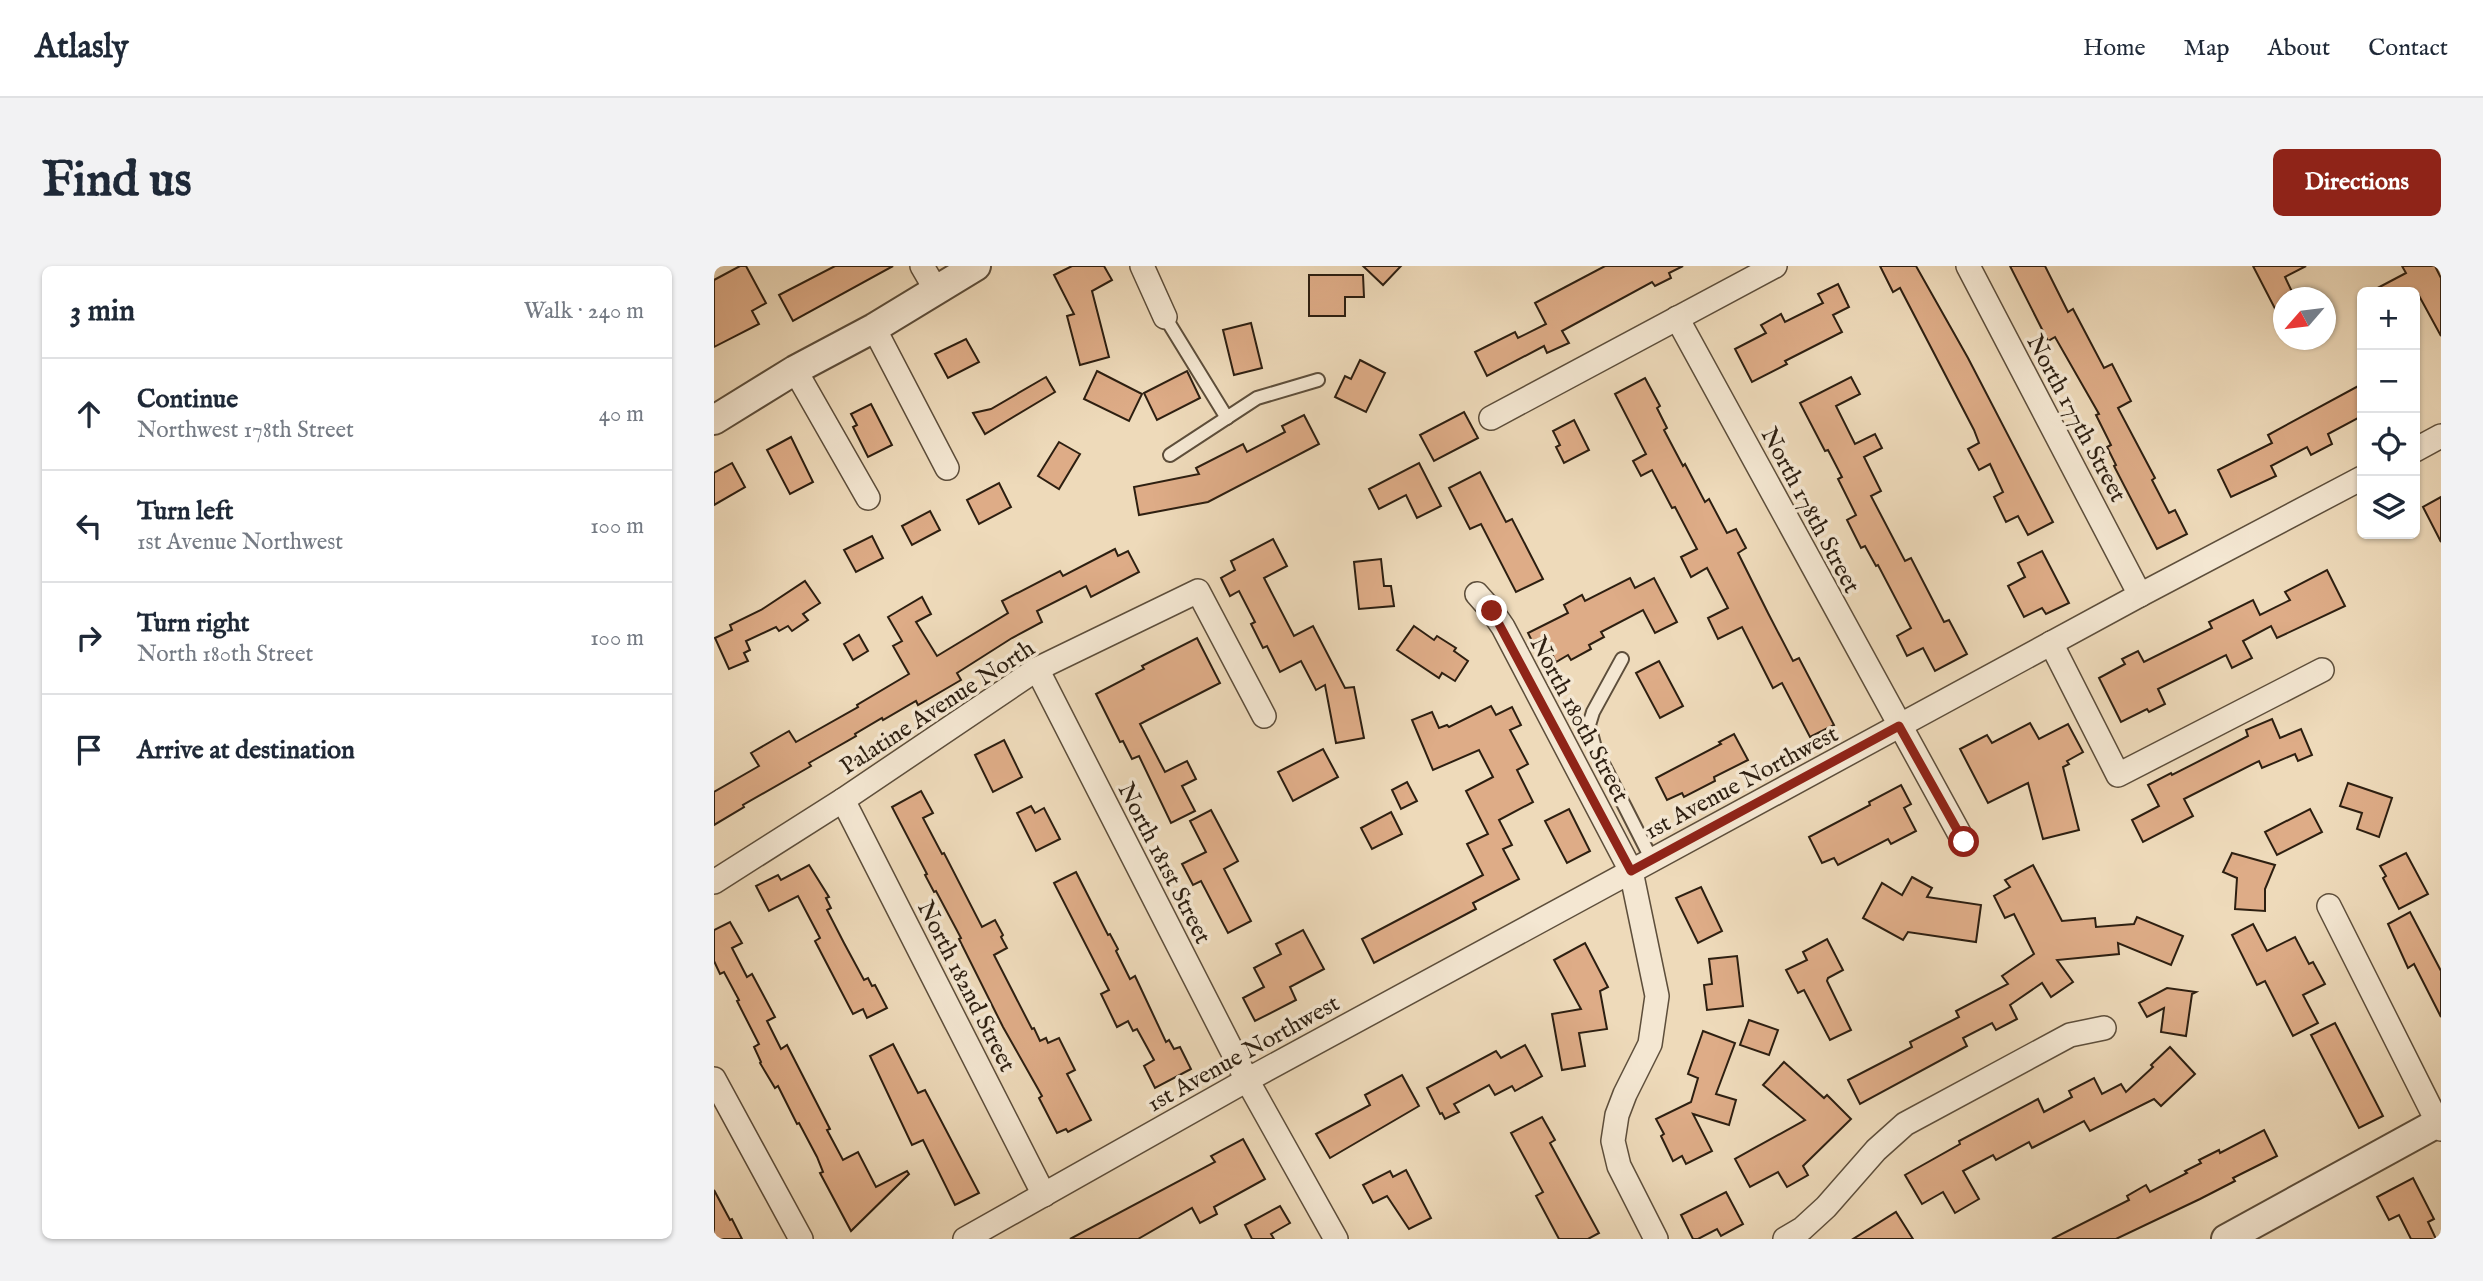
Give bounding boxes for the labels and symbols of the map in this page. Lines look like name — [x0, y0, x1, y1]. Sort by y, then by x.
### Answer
north arrow — [2273, 287, 2336, 350]
street label: North 177th Street — [2018, 330, 2133, 508]
street label: North 178th Street — [1753, 422, 1866, 599]
route end — [1476, 595, 1507, 626]
street label: North 180th Street — [1522, 631, 1636, 808]
street label: Palatine Avenue North — [835, 634, 1041, 783]
street label: 1st Avenue Northwest — [1639, 719, 1844, 848]
street label: North 181st Street — [1110, 778, 1218, 950]
route start — [1948, 826, 1979, 857]
street label: North 182nd Street — [909, 896, 1022, 1078]
street label: 1st Avenue Northwest — [1142, 989, 1345, 1120]

